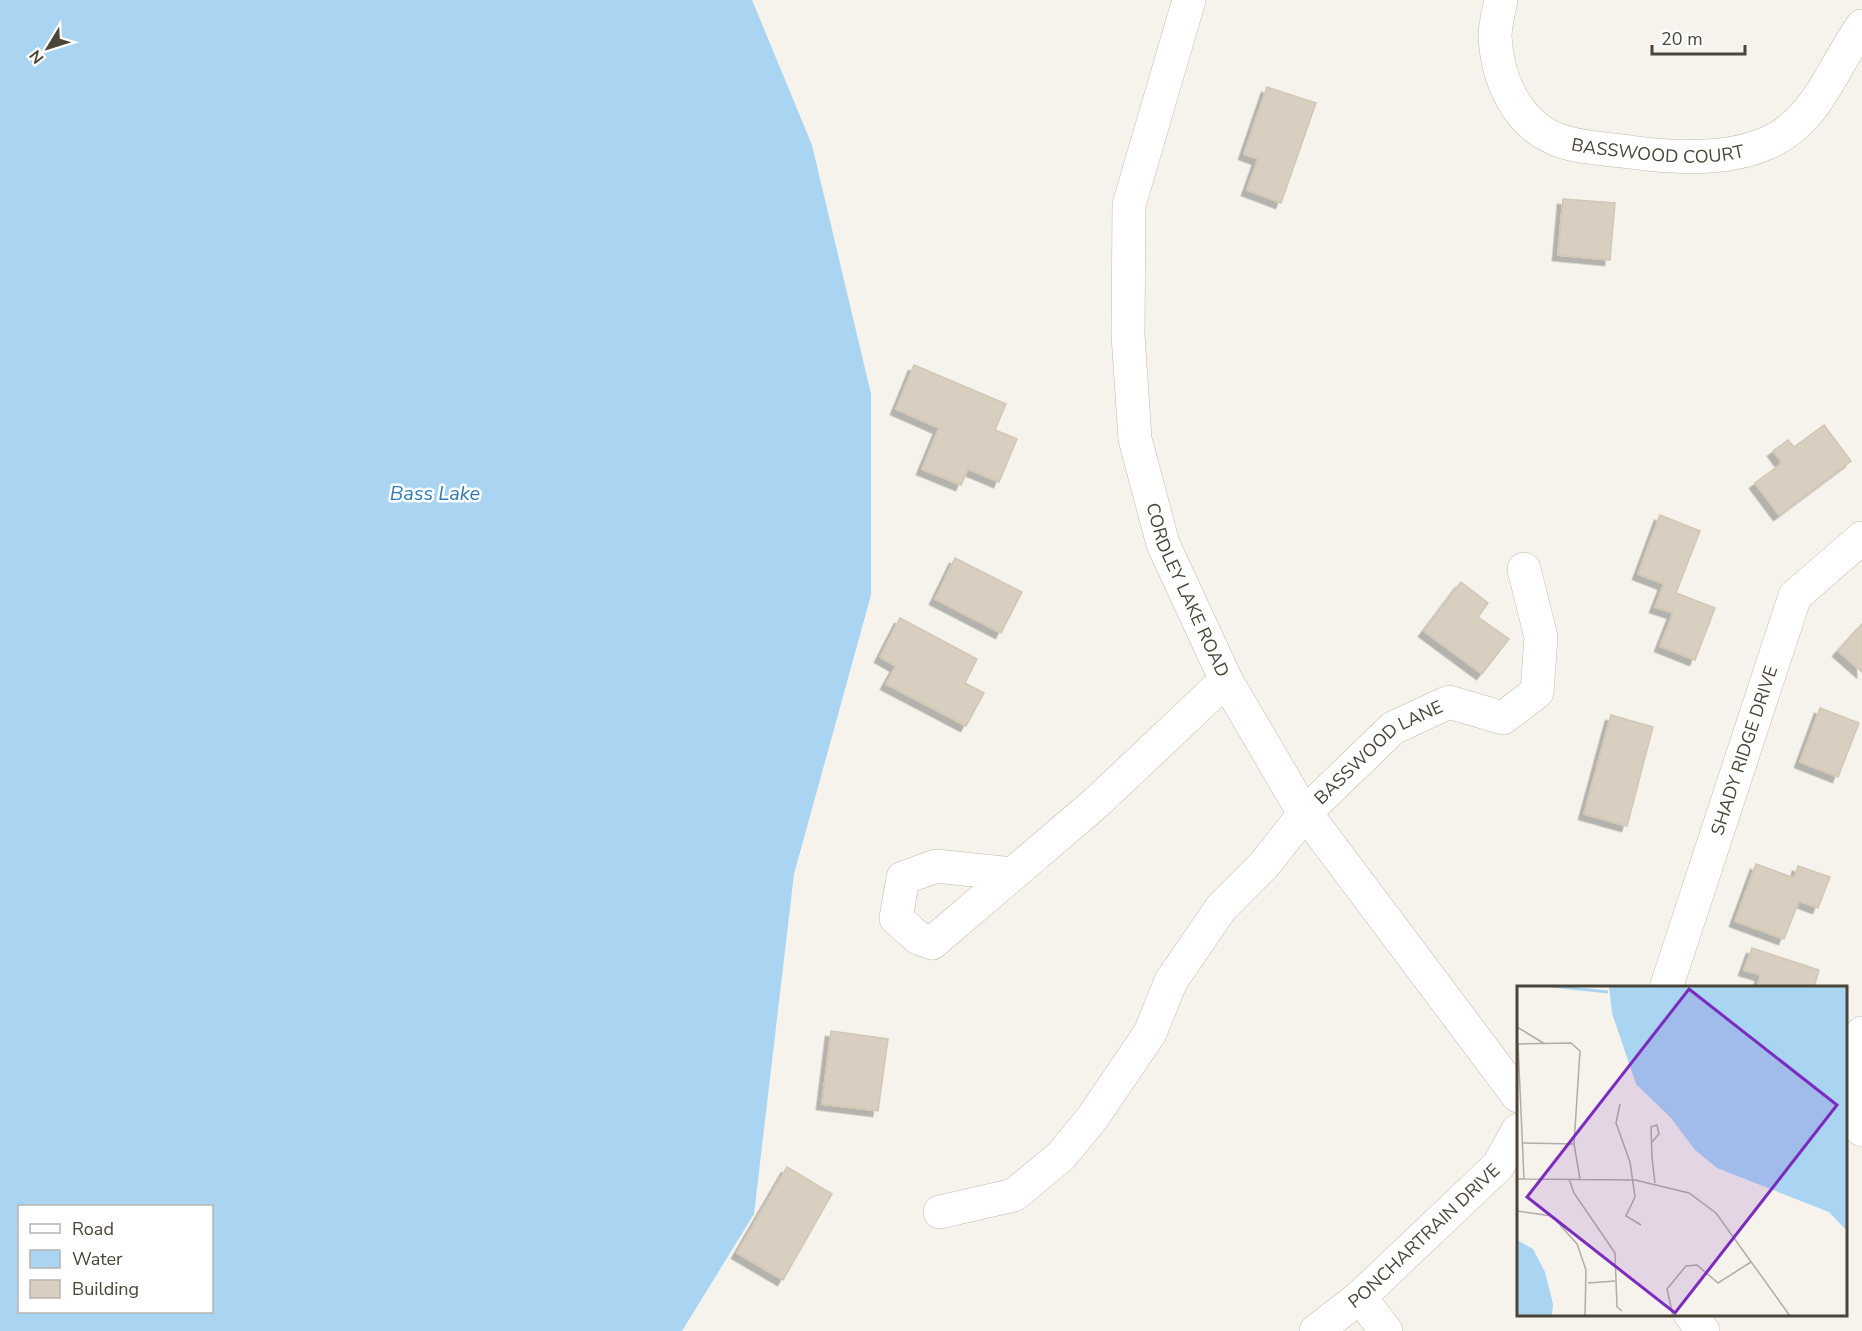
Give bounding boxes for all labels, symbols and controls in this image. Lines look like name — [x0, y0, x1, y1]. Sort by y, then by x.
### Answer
north arrow — [18, 18, 78, 78]
scale bar — [1652, 18, 1745, 56]
text: 20 m — [1661, 27, 1703, 51]
text: N — [25, 45, 49, 68]
street label: BASSWOOD COURT — [1569, 132, 1746, 169]
water label: Bass Lake — [390, 480, 481, 507]
street label: CORDLEY LAKE ROAD — [1141, 500, 1235, 681]
street label: SHADY RIDGE DRIVE — [1705, 663, 1783, 838]
street label: BASSWOOD LANE — [1309, 695, 1446, 810]
inset map — [1517, 986, 1847, 1316]
street label: PONCHARTRAIN DRIVE — [1343, 1158, 1505, 1314]
legend — [18, 1205, 213, 1313]
text: Road — [72, 1217, 114, 1241]
text: Water — [72, 1247, 123, 1271]
text: Building — [72, 1277, 139, 1301]

